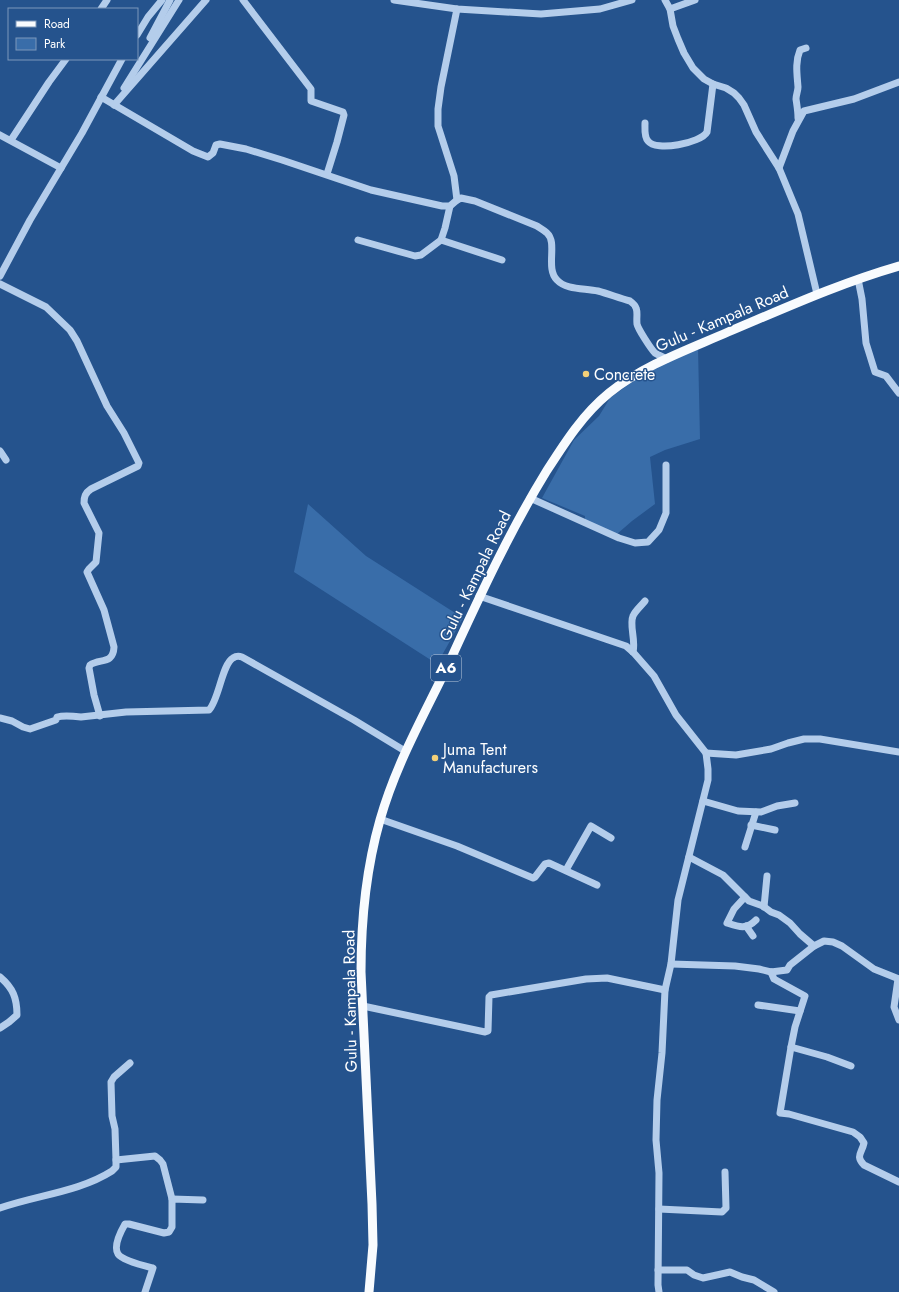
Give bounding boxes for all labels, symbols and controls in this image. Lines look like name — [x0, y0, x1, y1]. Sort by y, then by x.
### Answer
legend — [8, 8, 138, 60]
text: Road — [44, 15, 70, 33]
text: Park — [44, 35, 66, 53]
street label: Gulu - Kampala Road — [652, 281, 792, 357]
place label: Concrete — [594, 363, 655, 386]
marker: Concrete — [581, 369, 591, 379]
street label: Gulu - Kampala Road — [433, 507, 517, 645]
road number: A6 — [431, 655, 461, 681]
place label: Juma Tent Manufacturers — [441, 738, 538, 779]
marker: Juma Tent Manufacturers — [430, 753, 440, 763]
street label: Gulu - Kampala Road — [337, 930, 363, 1072]

